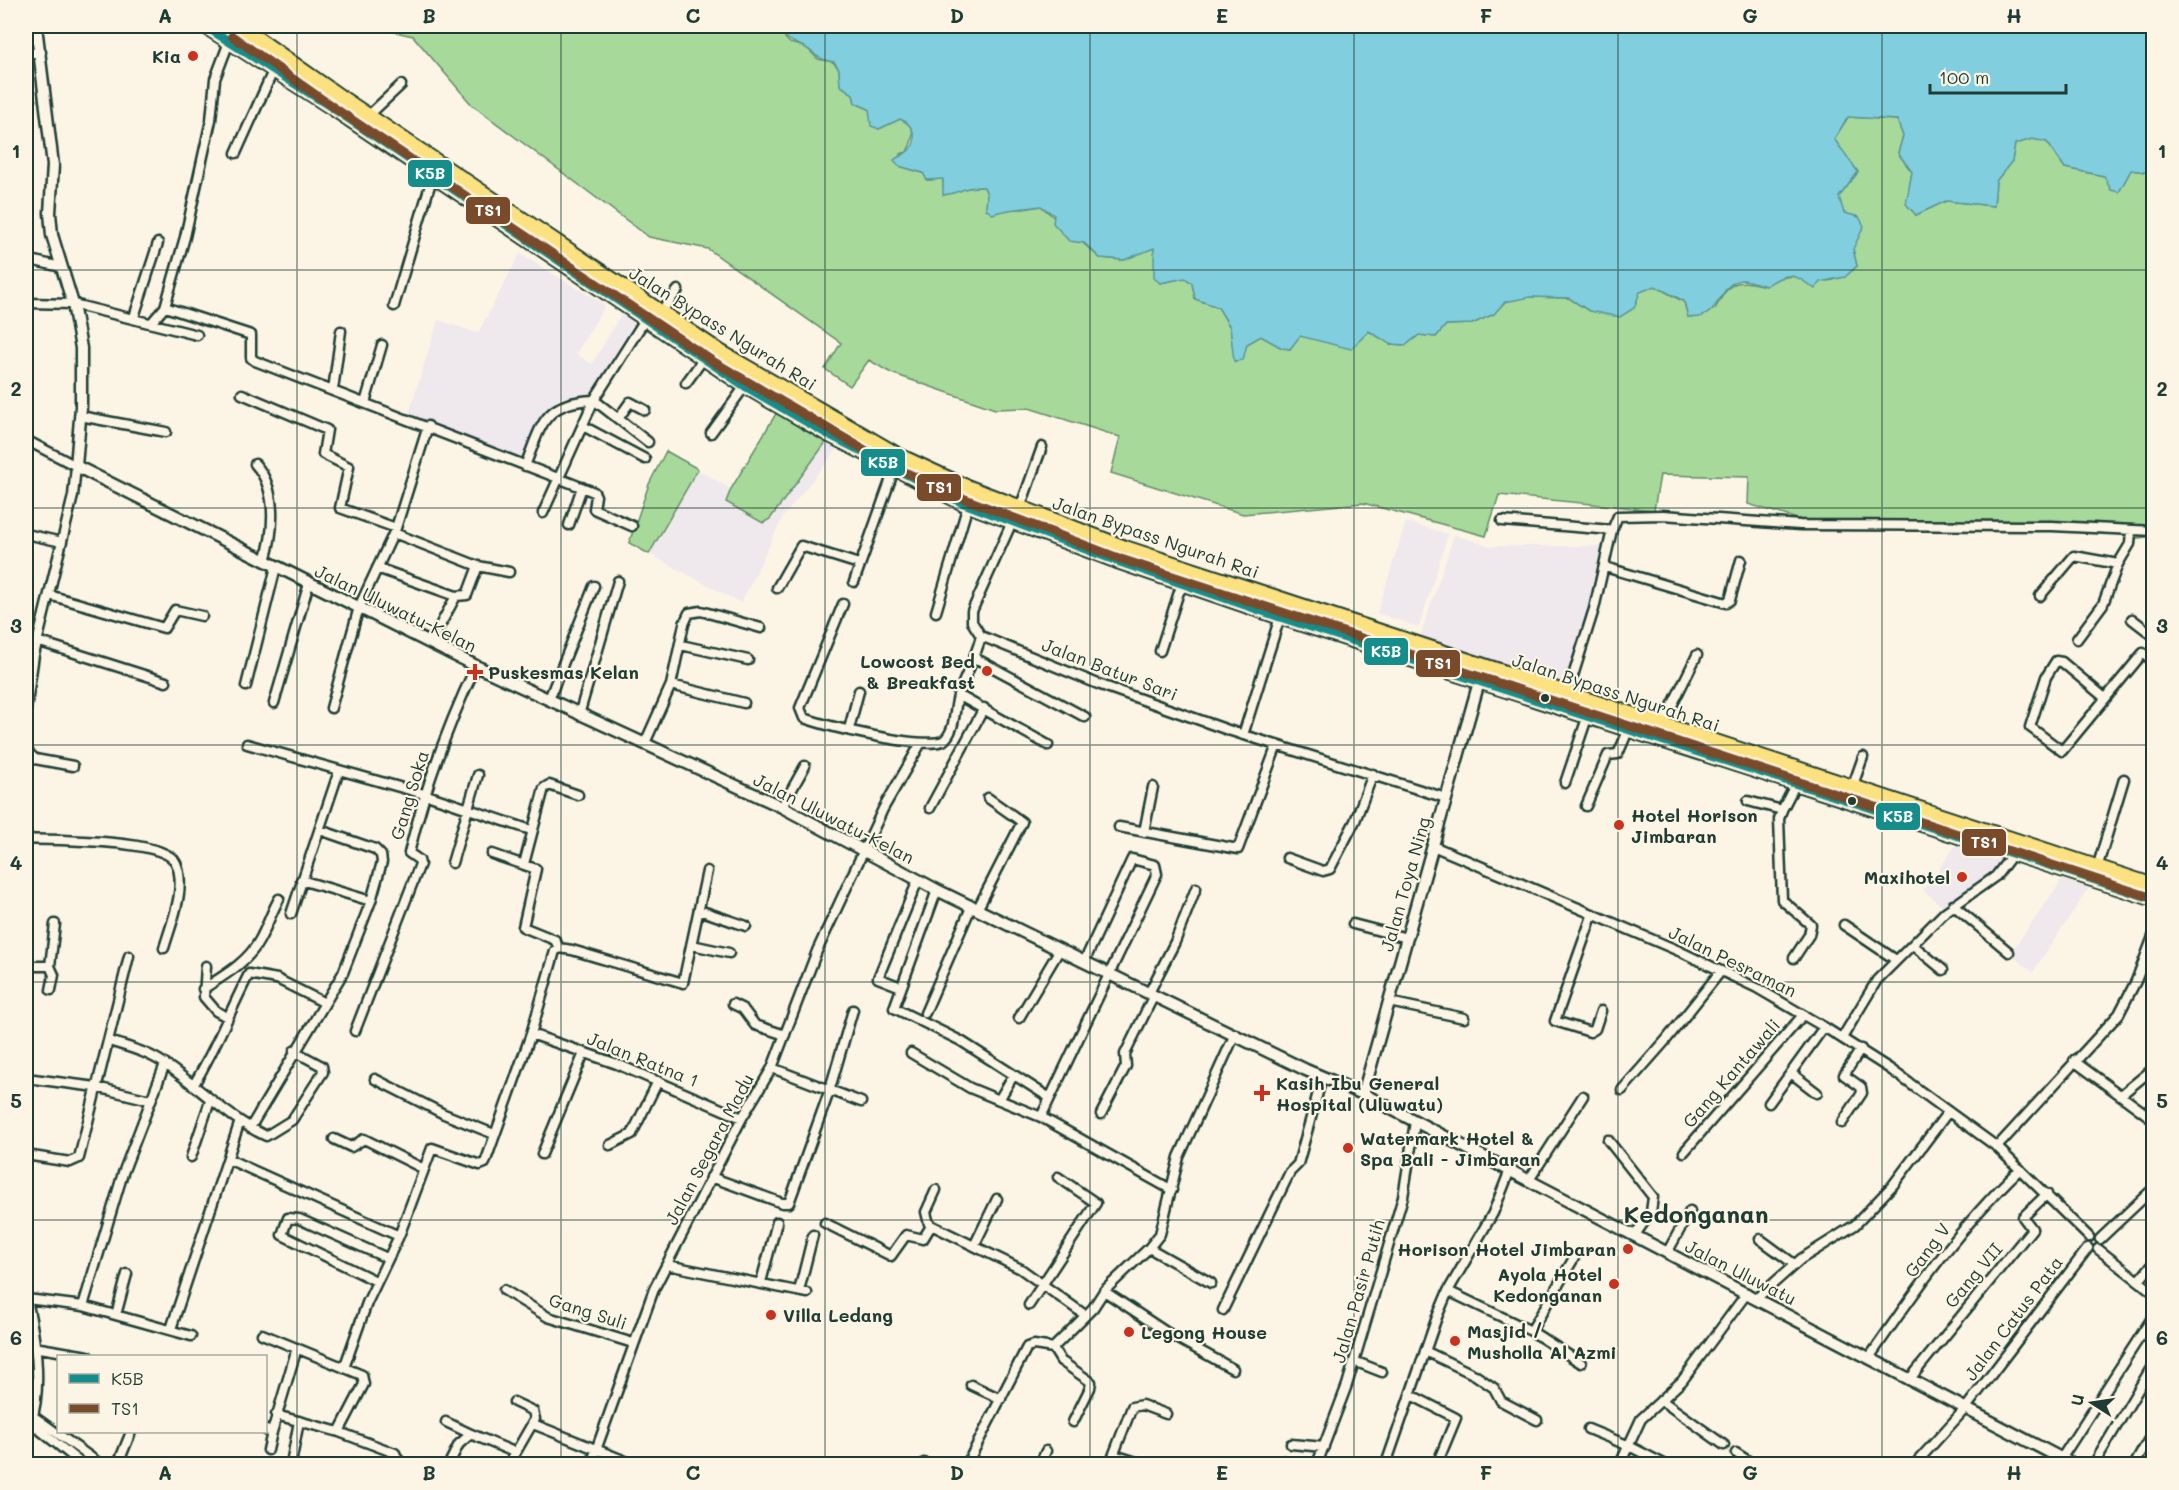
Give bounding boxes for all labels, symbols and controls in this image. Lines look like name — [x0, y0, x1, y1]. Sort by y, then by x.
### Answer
text: A — [158, 2, 172, 28]
text: B — [422, 2, 436, 28]
text: C — [686, 2, 701, 28]
text: D — [950, 2, 964, 28]
text: E — [1216, 2, 1228, 28]
text: F — [1480, 2, 1493, 28]
text: G — [1742, 2, 1758, 28]
text: H — [2006, 2, 2022, 28]
place label: Kia — [152, 44, 181, 68]
marker: Kia — [186, 49, 200, 63]
scale bar — [1930, 57, 2066, 95]
text: 100 m — [1939, 65, 1989, 89]
text: 1 — [12, 137, 20, 163]
text: 1 — [2158, 137, 2166, 163]
line badge: K5B — [407, 159, 453, 188]
text: K5B — [415, 162, 445, 183]
line badge: TS1 — [465, 196, 511, 225]
text: TS1 — [475, 199, 501, 220]
street label: Jalan Bypass Ngurah Rai — [625, 260, 821, 396]
text: 2 — [10, 375, 22, 401]
text: 2 — [2156, 375, 2168, 401]
line badge: K5B — [860, 448, 906, 477]
text: K5B — [868, 451, 898, 472]
line badge: TS1 — [916, 473, 962, 502]
text: TS1 — [926, 476, 952, 497]
street label: Jalan Bypass Ngurah Rai — [1050, 490, 1262, 584]
street label: Jalan Uluwatu-Kelan — [311, 558, 481, 658]
text: 3 — [10, 612, 22, 638]
text: 3 — [2156, 612, 2168, 638]
street label: Jalan Batur Sari — [1039, 632, 1181, 706]
line badge: K5B — [1363, 637, 1409, 666]
text: K5B — [1371, 640, 1401, 661]
street label: Jalan Bypass Ngurah Rai — [1509, 647, 1723, 737]
place label: Lowcost Bed & Breakfast — [860, 649, 975, 694]
line badge: TS1 — [1415, 649, 1461, 678]
text: TS1 — [1425, 652, 1451, 673]
place label: Puskesmas Kelan — [488, 660, 639, 684]
marker: Puskesmas Kelan — [466, 663, 484, 681]
marker: Lowcost Bed & Breakfast — [980, 664, 994, 678]
unlabelled marker — [1539, 692, 1551, 704]
street label: Gang Soka — [384, 747, 434, 843]
street label: Jalan Uluwatu-Kelan — [750, 767, 918, 869]
unlabelled marker — [1846, 795, 1858, 807]
line badge: K5B — [1875, 802, 1921, 831]
place label: Hotel Horison Jimbaran — [1631, 803, 1758, 848]
text: K5B — [1883, 805, 1913, 826]
street label: Jalan Toya Ning — [1374, 814, 1436, 954]
marker: Hotel Horison Jimbaran — [1612, 818, 1626, 832]
line badge: TS1 — [1961, 828, 2007, 857]
text: TS1 — [1971, 831, 1997, 852]
text: 4 — [10, 849, 23, 875]
text: 4 — [2156, 849, 2169, 875]
place label: Maxihotel — [1864, 865, 1950, 889]
marker: Maxihotel — [1955, 870, 1969, 884]
street label: Jalan Pesraman — [1665, 920, 1801, 1002]
street label: Gang Kantawali — [1677, 1013, 1785, 1133]
street label: Jalan Ratna 1 — [584, 1026, 702, 1092]
street label: Jalan Segara Madu — [659, 1069, 759, 1229]
place label: Kasih Ibu General Hospital (Uluwatu) — [1276, 1071, 1443, 1116]
marker: Kasih Ibu General Hospital (Uluwatu) — [1253, 1084, 1271, 1102]
text: 5 — [10, 1087, 22, 1113]
text: 5 — [2156, 1087, 2168, 1113]
place label: Watermark Hotel & Spa Bali - Jimbaran — [1360, 1126, 1540, 1171]
marker: Watermark Hotel & Spa Bali - Jimbaran — [1341, 1141, 1355, 1155]
district label: Kedonganan — [1624, 1198, 1768, 1229]
street label: Jalan Pasir Putih — [1326, 1216, 1390, 1366]
street label: Gang V — [1899, 1218, 1955, 1282]
street label: Jalan Uluwatu — [1681, 1234, 1801, 1310]
place label: Horison Hotel Jimbaran — [1397, 1237, 1616, 1261]
street label: Gang VII — [1939, 1237, 2007, 1313]
marker: Horison Hotel Jimbaran — [1621, 1242, 1635, 1256]
street label: Jalan Catus Pata — [1958, 1251, 2068, 1385]
place label: Ayola Hotel Kedonganan — [1493, 1262, 1602, 1307]
marker: Ayola Hotel Kedonganan — [1607, 1277, 1621, 1291]
street label: Gang Suli — [546, 1287, 630, 1335]
place label: Villa Ledang — [783, 1303, 893, 1327]
marker: Villa Ledang — [764, 1308, 778, 1322]
place label: Masjid / Musholla Al Azmi — [1467, 1319, 1617, 1364]
place label: Legong House — [1141, 1320, 1267, 1344]
text: 6 — [10, 1324, 22, 1350]
text: 6 — [2156, 1324, 2168, 1350]
marker: Legong House — [1122, 1325, 1136, 1339]
marker: Masjid / Musholla Al Azmi — [1448, 1334, 1462, 1348]
legend — [57, 1355, 267, 1433]
text: K5B — [111, 1366, 144, 1390]
north arrow — [2062, 1373, 2122, 1433]
text: U — [2065, 1392, 2088, 1407]
text: TS1 — [111, 1396, 139, 1420]
text: A — [158, 1459, 172, 1485]
text: B — [422, 1459, 436, 1485]
text: C — [686, 1459, 701, 1485]
text: D — [950, 1459, 964, 1485]
text: E — [1216, 1459, 1228, 1485]
text: F — [1480, 1459, 1493, 1485]
text: G — [1742, 1459, 1758, 1485]
text: H — [2006, 1459, 2022, 1485]

